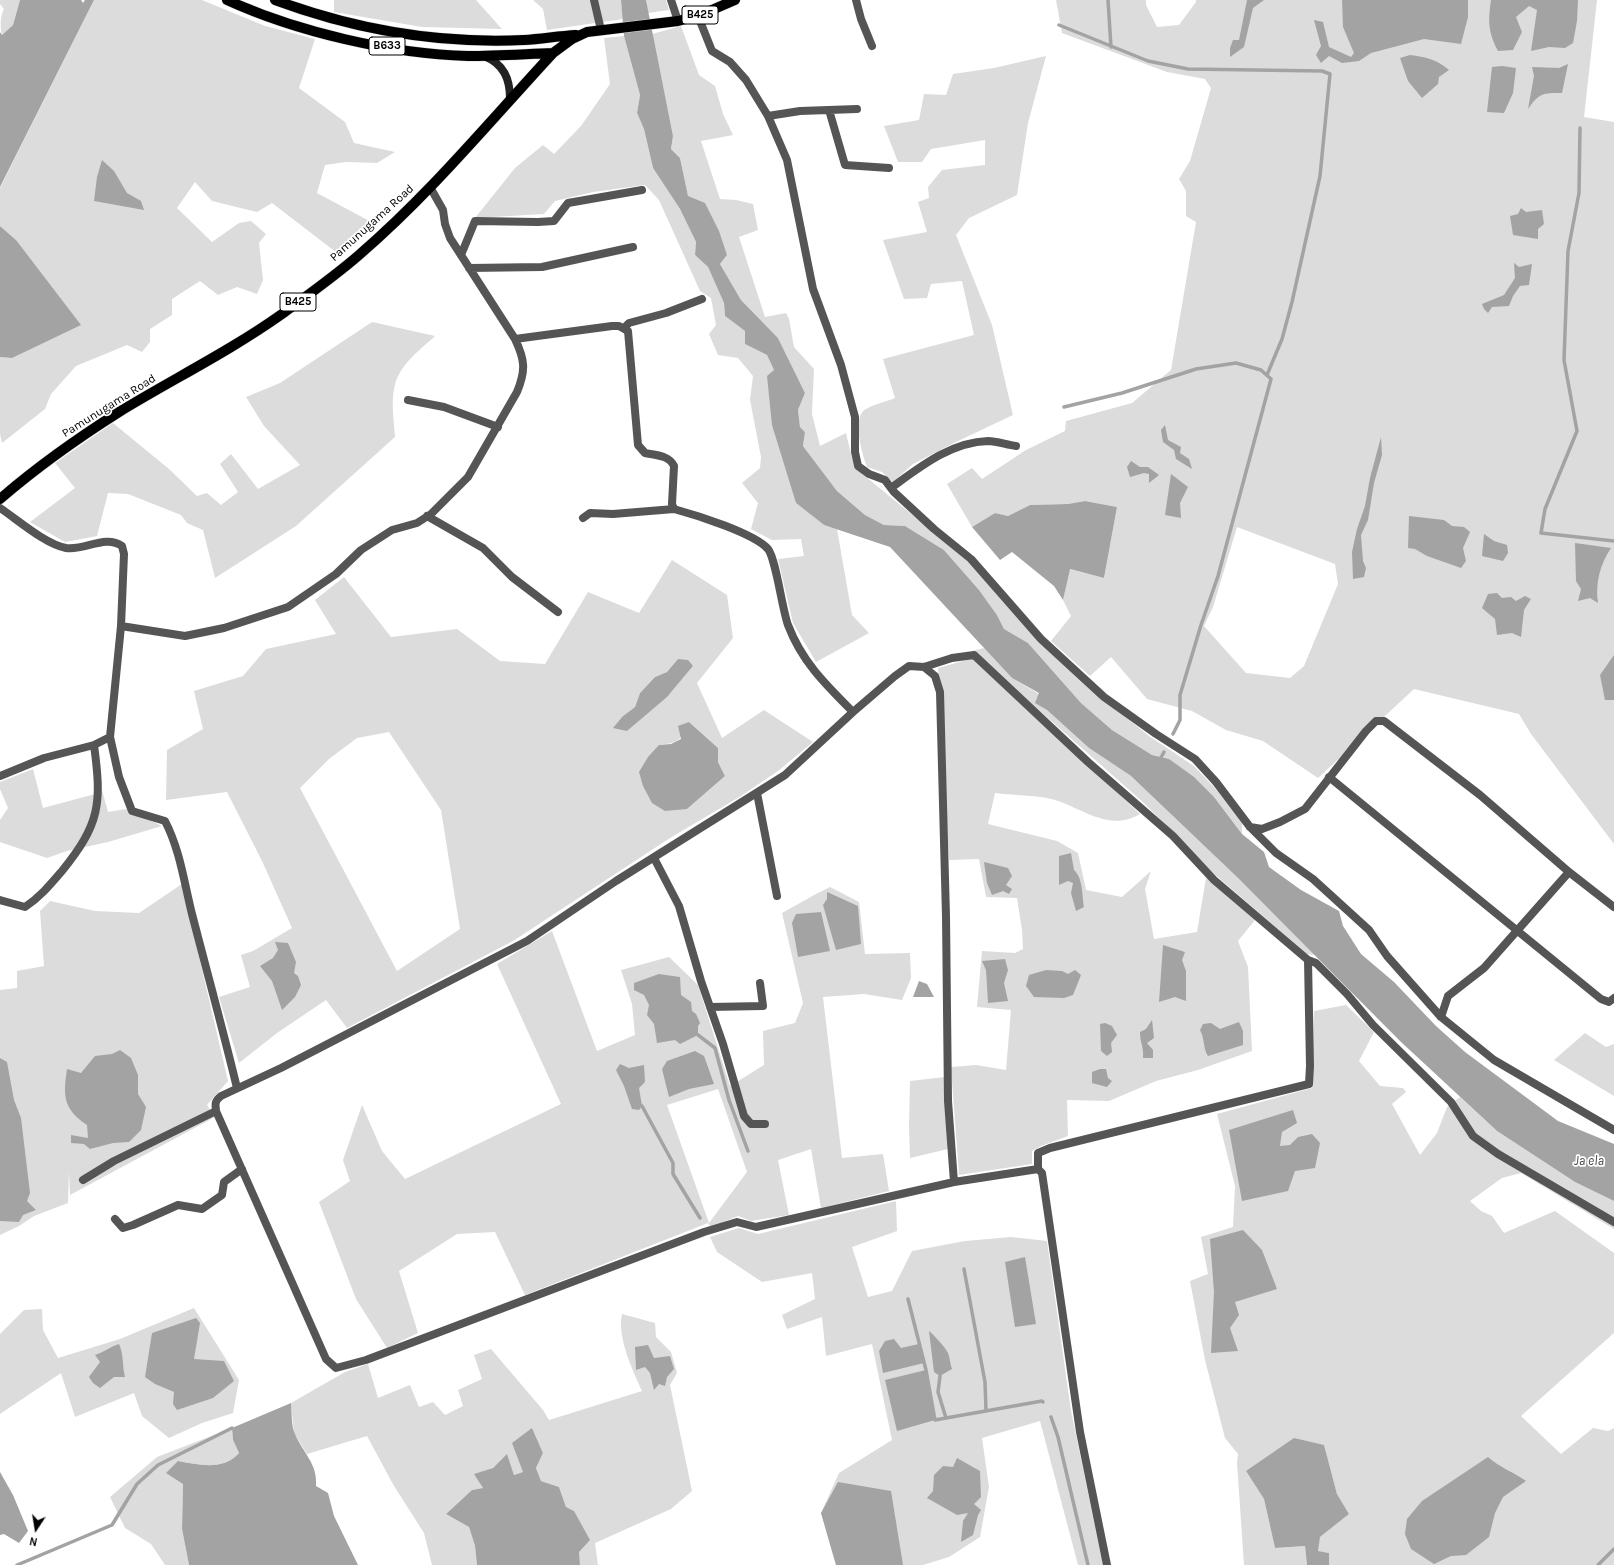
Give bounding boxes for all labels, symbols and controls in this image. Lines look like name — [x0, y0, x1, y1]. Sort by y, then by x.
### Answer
road number: B425 — [682, 6, 718, 24]
road number: B633 — [369, 37, 405, 55]
street label: Pamunugama Road — [327, 182, 417, 264]
road number: B425 — [280, 293, 316, 311]
street label: Pamunugama Road — [59, 371, 159, 441]
water label: Ja ela — [1574, 1153, 1604, 1169]
north arrow — [16, 1509, 56, 1549]
text: N — [28, 1534, 39, 1548]

